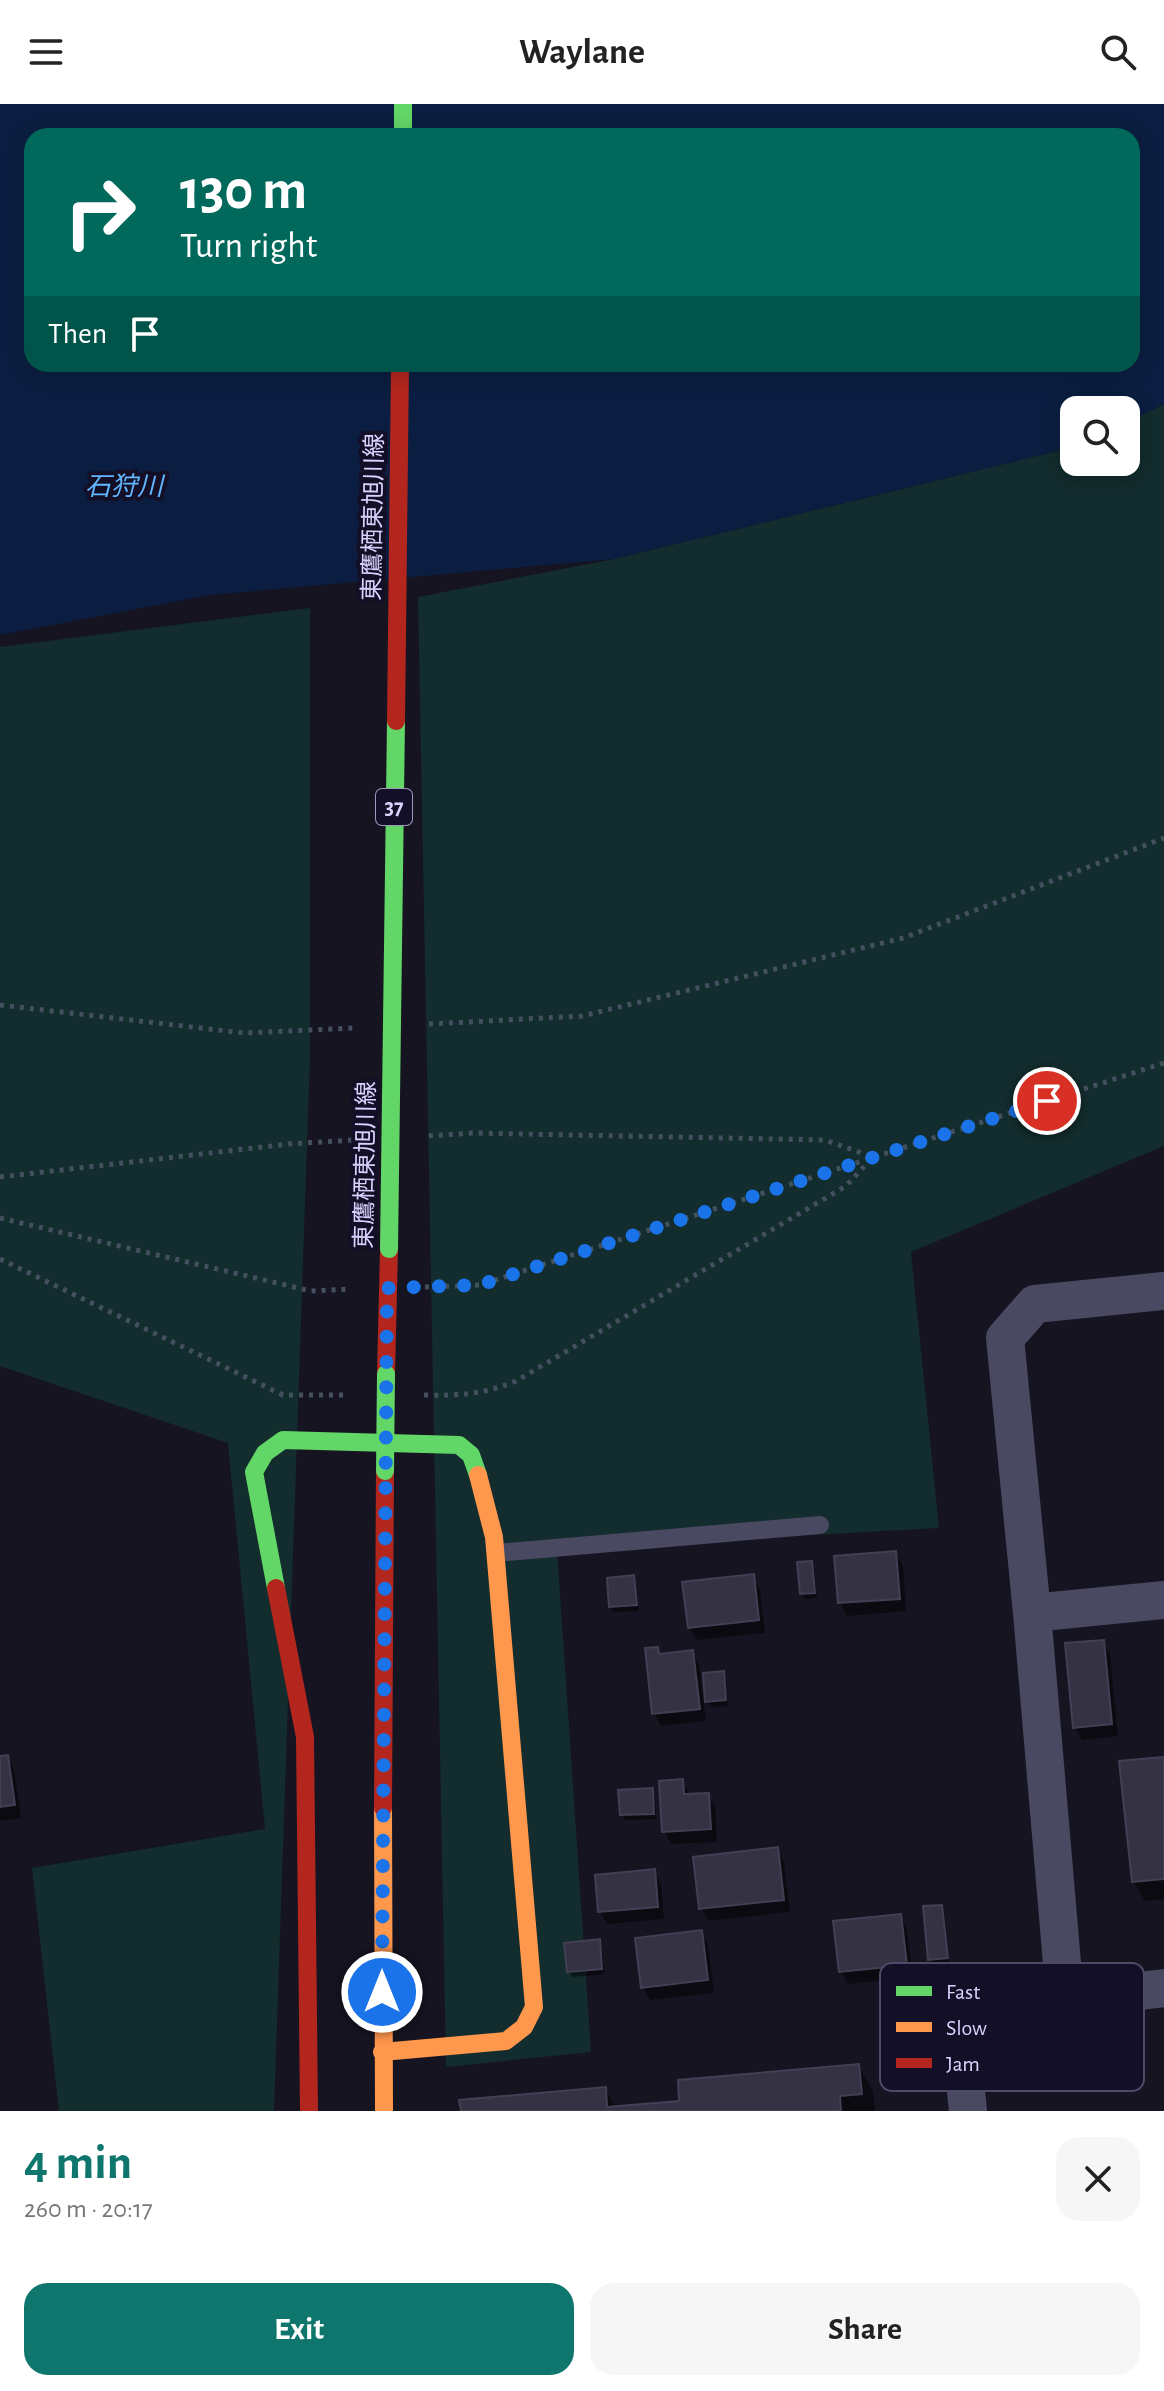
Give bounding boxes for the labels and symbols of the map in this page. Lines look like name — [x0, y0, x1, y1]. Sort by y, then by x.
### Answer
street label: 東鷹栖東旭川線 — [359, 433, 387, 601]
water label: 石狩川 — [85, 473, 166, 500]
road number: 37 — [376, 789, 412, 825]
pin — [1013, 1067, 1081, 1135]
street label: 東鷹栖東旭川線 — [351, 1081, 379, 1249]
position arrow — [340, 1950, 424, 2034]
legend — [880, 1963, 1144, 2091]
text: Fast — [946, 1981, 980, 2003]
text: Slow — [946, 2017, 987, 2039]
text: Jam — [946, 2053, 980, 2075]

